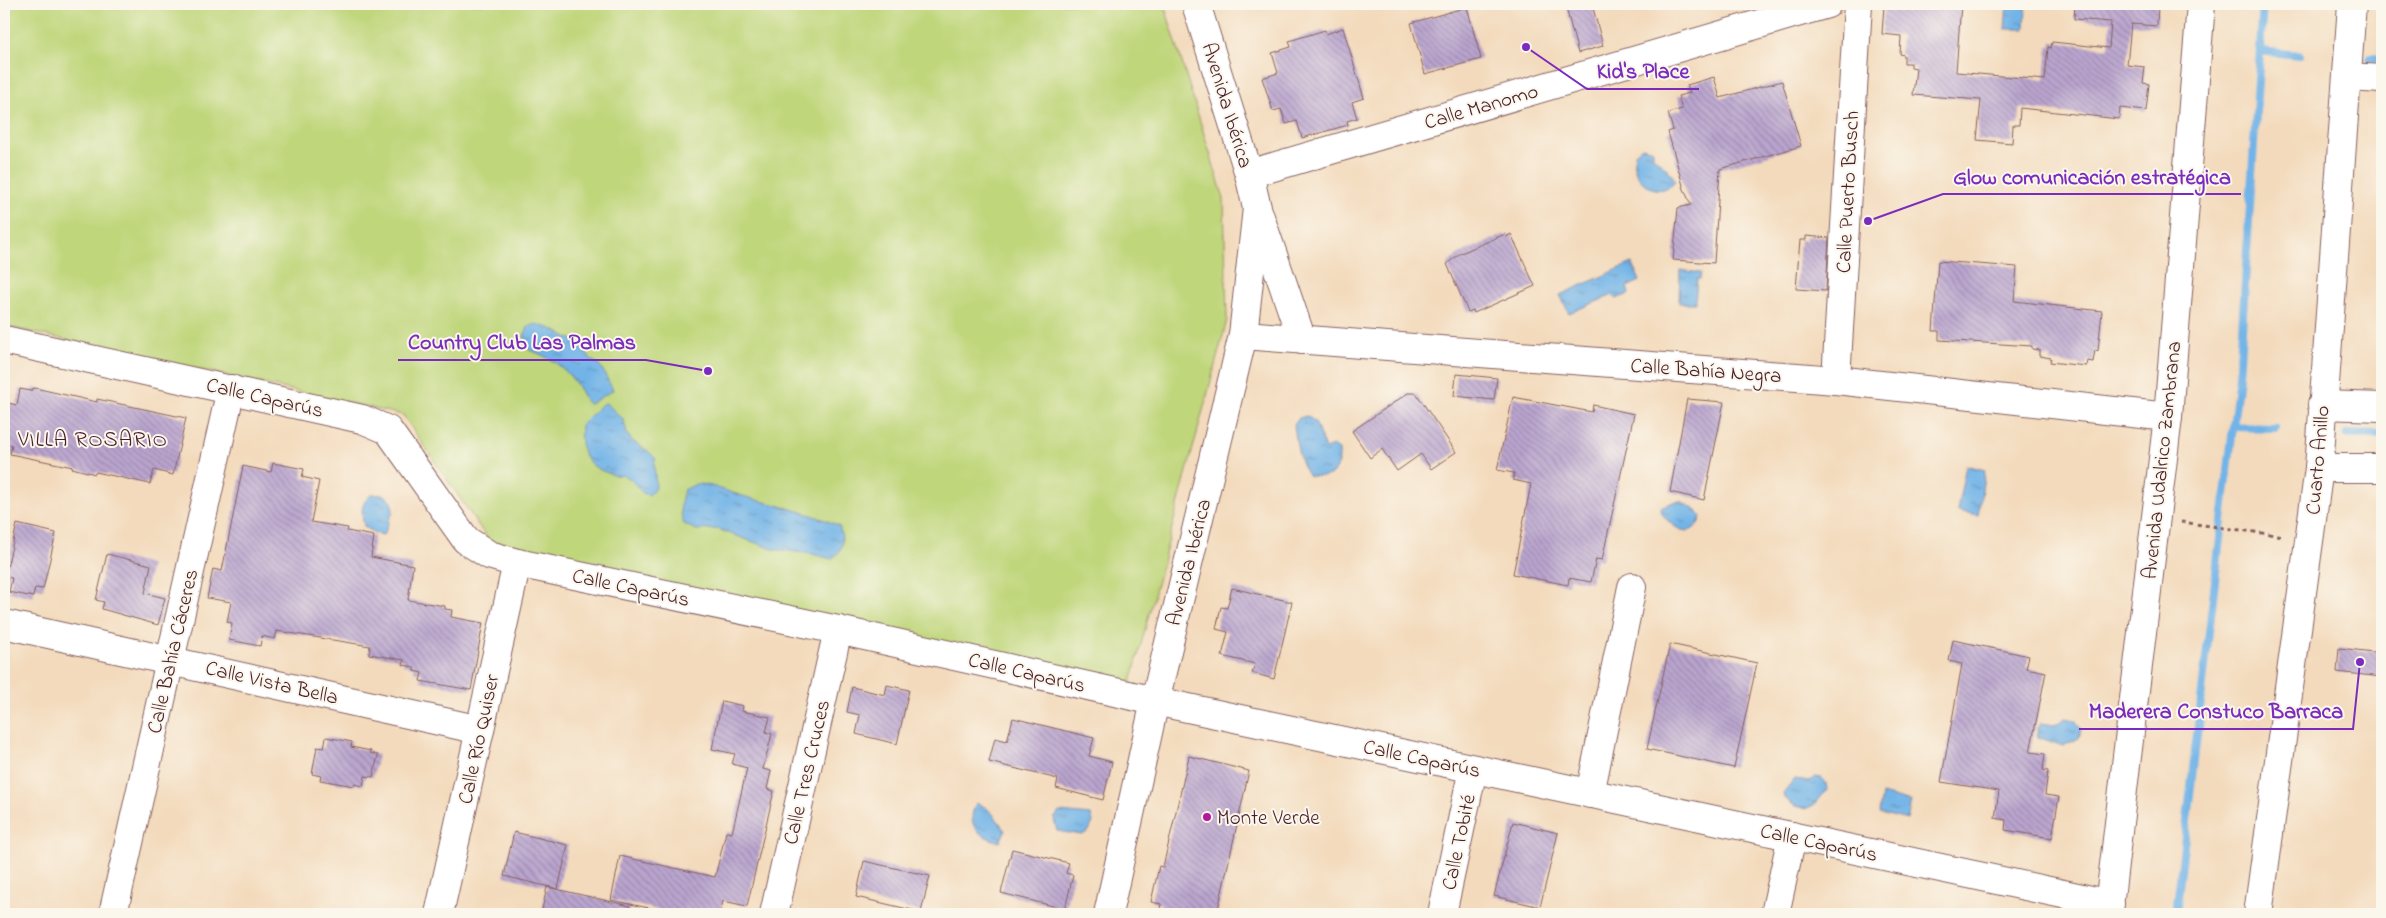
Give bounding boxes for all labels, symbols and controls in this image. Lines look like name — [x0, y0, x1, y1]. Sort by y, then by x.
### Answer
street label: Avenida Ibérica — [1193, 39, 1259, 172]
callout: Kid's Place — [1587, 52, 1699, 89]
text: Kid's Place — [1597, 57, 1690, 89]
street label: Calle Manomo — [1421, 77, 1542, 138]
street label: Calle Puerto Busch — [1830, 110, 1868, 274]
callout: Glow comunicación estratégica — [1943, 157, 2241, 194]
text: Glow comunicación estratégica — [1953, 163, 2231, 196]
callout: Country Club Las Palmas — [398, 323, 646, 360]
text: Country Club Las Palmas — [408, 328, 636, 361]
street label: Avenida Udalrico Zambrana — [2136, 340, 2190, 581]
street label: Calle Bahía Negra — [1629, 352, 1782, 394]
street label: Calle Caparús — [203, 371, 326, 427]
street label: Cuarto Anillo — [2299, 404, 2339, 516]
district label: VILLA ROSARIO — [17, 425, 168, 457]
street label: Avenida Ibérica — [1160, 496, 1220, 629]
street label: Calle Caparús — [569, 562, 692, 616]
street label: Calle Bahía Cáceres — [140, 566, 207, 737]
street label: Calle Caparús — [965, 646, 1088, 702]
street label: Calle Vista Bella — [202, 654, 341, 714]
street label: Calle Río Quiser — [452, 671, 508, 807]
callout: Maderera Constuco Barraca — [2079, 692, 2353, 729]
street label: Calle Tres Cruces — [777, 697, 839, 848]
text: Maderera Constuco Barraca — [2089, 697, 2343, 729]
street label: Calle Caparús — [1360, 733, 1483, 787]
street label: Calle Tobité — [1435, 791, 1485, 893]
place label: Monte Verde — [1217, 804, 1320, 834]
marker: Monte Verde — [1201, 811, 1213, 823]
street label: Calle Caparús — [1757, 817, 1880, 871]

